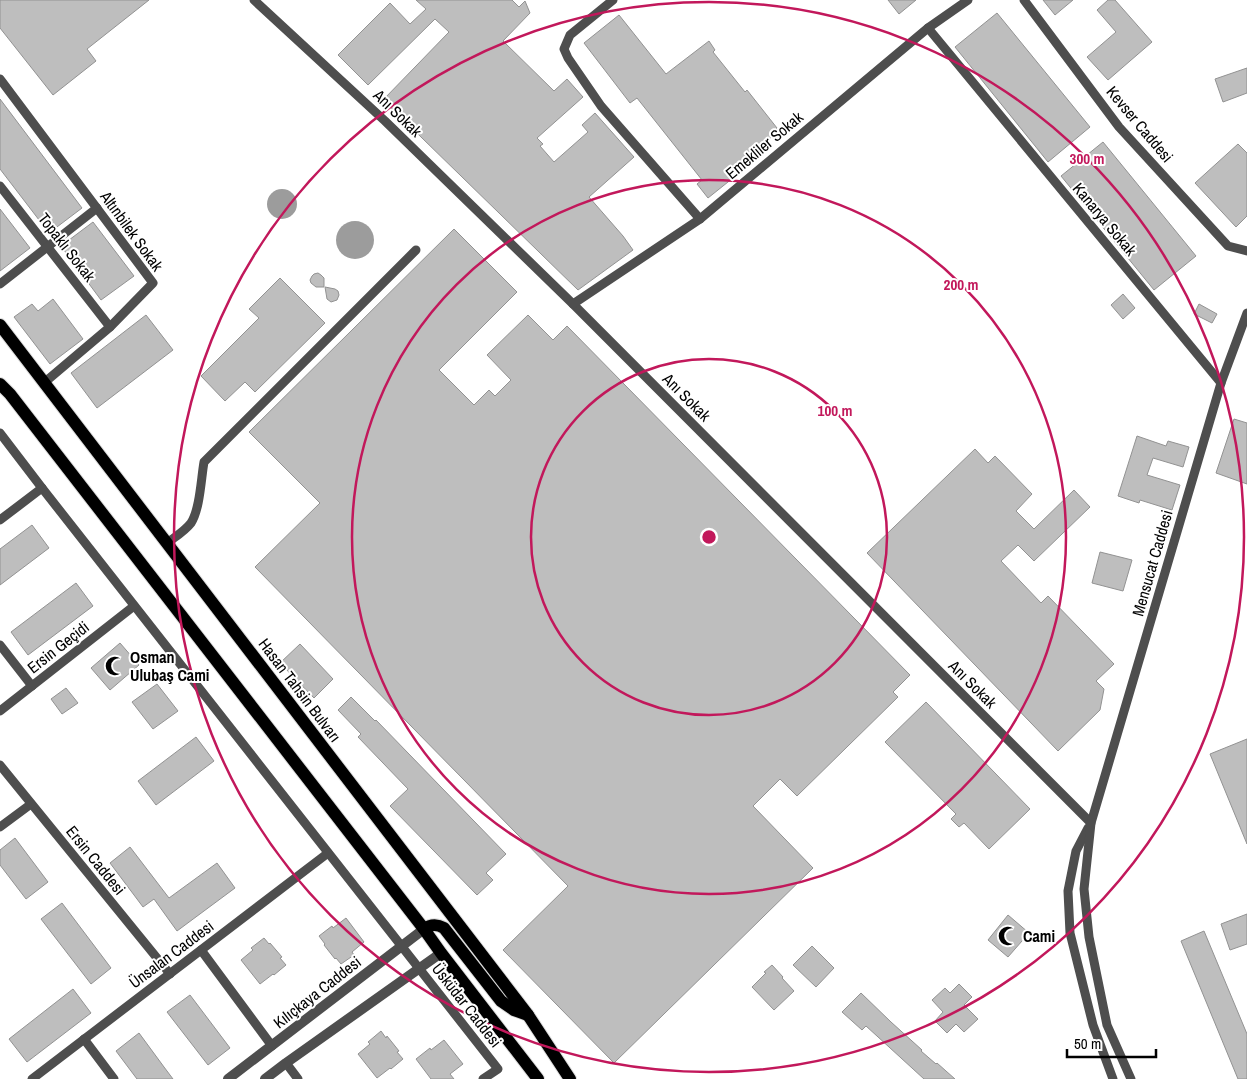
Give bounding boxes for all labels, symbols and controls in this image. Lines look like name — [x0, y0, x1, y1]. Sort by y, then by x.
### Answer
street label: Kevser Caddesi — [1102, 81, 1178, 167]
street label: Anı Sokak — [368, 84, 427, 142]
street label: Emekliler Sokak — [721, 106, 808, 184]
text: 300 m — [1070, 148, 1104, 169]
street label: Kanarya Sokak — [1068, 178, 1142, 260]
street label: Altınbilek Sokak — [95, 186, 169, 276]
street label: Topaklı Sokak — [33, 208, 101, 286]
text: 200 m — [944, 274, 978, 295]
street label: Anı Sokak — [657, 367, 716, 426]
text: 100 m — [818, 400, 852, 421]
street label: Mensucat Caddesi — [1126, 507, 1178, 619]
centre of rings — [700, 528, 718, 546]
street label: Ersin Geçidi — [22, 616, 94, 678]
street label: Hasan Tahsin Bulvarı — [254, 634, 346, 746]
place label: Osman Ulubaş Cami — [130, 646, 209, 686]
street label: Anı Sokak — [943, 654, 1002, 713]
mosque icon: Osman Ulubaş Cami — [104, 655, 126, 677]
street label: Ersin Caddesi — [61, 821, 131, 899]
street label: Ünsalan Caddesi — [124, 915, 218, 993]
mosque icon: Cami — [997, 925, 1019, 947]
place label: Cami — [1023, 925, 1055, 947]
street label: Kılıçkaya Caddesi — [269, 951, 365, 1033]
street label: Üsküdar Caddesi — [427, 958, 507, 1052]
scale bar — [1067, 1026, 1156, 1058]
text: 50 m — [1074, 1033, 1101, 1054]

